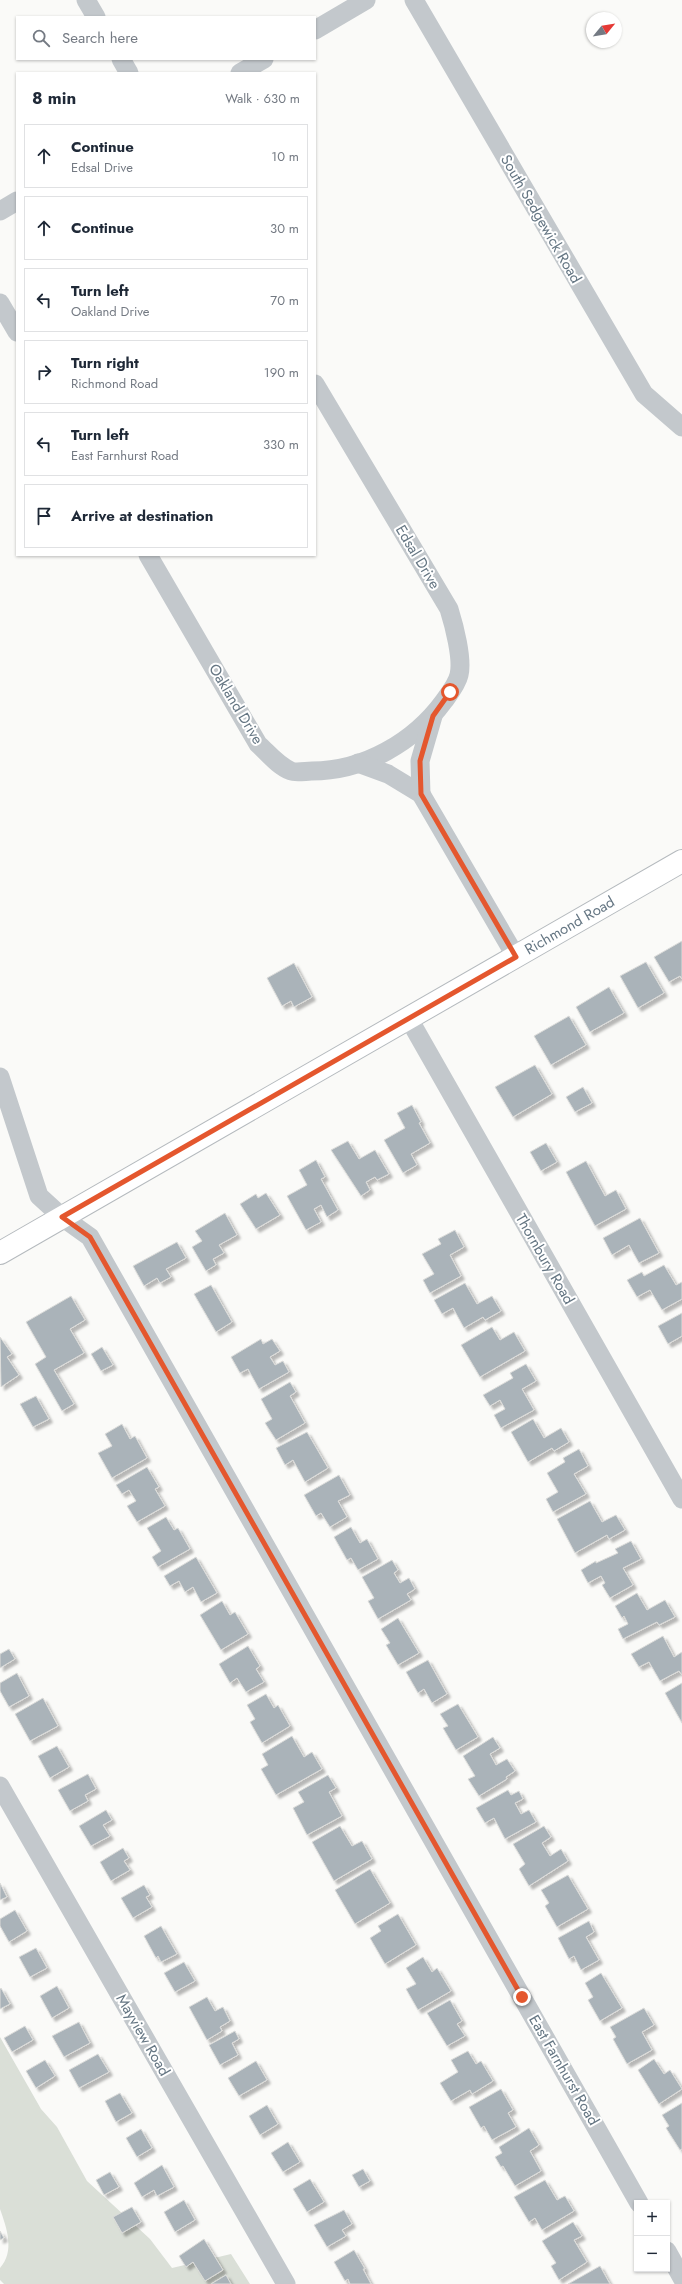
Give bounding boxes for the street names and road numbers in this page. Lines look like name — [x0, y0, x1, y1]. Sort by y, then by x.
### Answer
street label: South Sedgewick Road — [495, 150, 587, 288]
street label: Edsal Drive — [390, 521, 446, 593]
street label: Oakland Drive — [203, 660, 269, 749]
street label: Richmond Road — [521, 891, 619, 960]
street label: Thornbury Road — [510, 1210, 580, 1308]
street label: Mayview Road — [111, 1990, 175, 2080]
street label: East Farnhurst Road — [523, 2011, 605, 2129]

